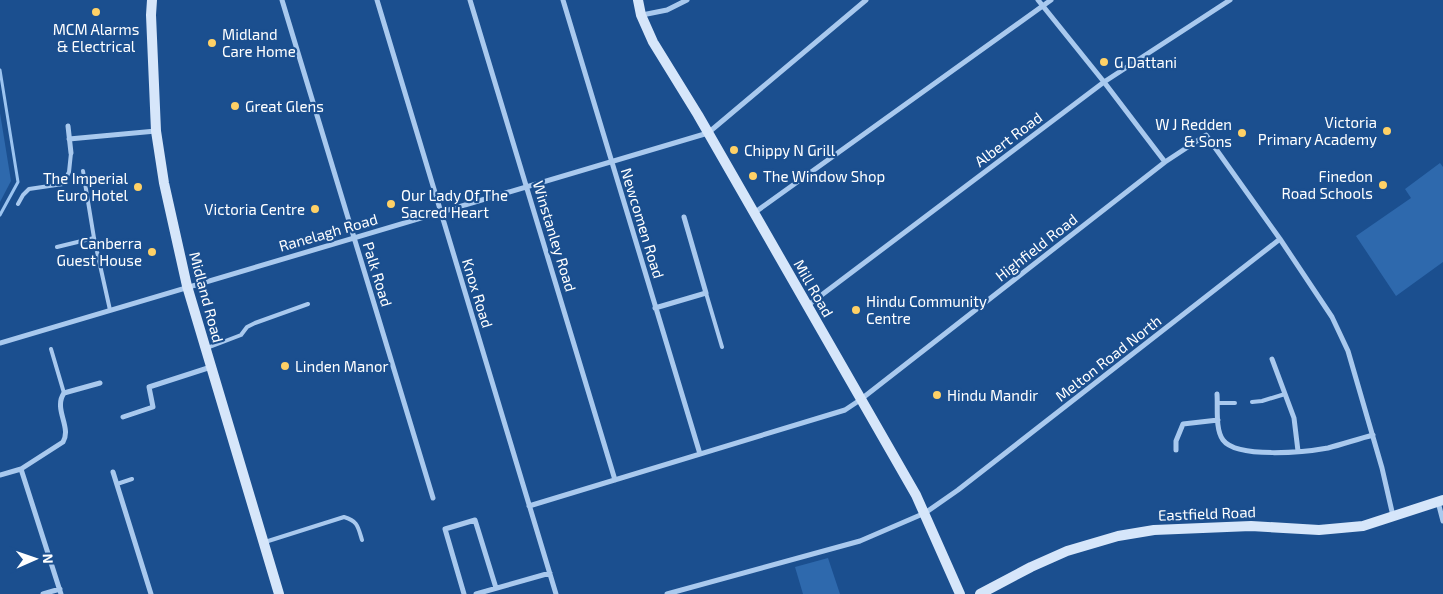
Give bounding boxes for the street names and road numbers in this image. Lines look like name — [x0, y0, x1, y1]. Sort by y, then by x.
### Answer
street label: Albert Road — [971, 108, 1045, 170]
street label: Newcomen Road — [618, 166, 668, 280]
street label: Winstanley Road — [530, 178, 580, 294]
street label: Ranelagh Road — [277, 209, 379, 255]
street label: Highfield Road — [991, 209, 1081, 285]
street label: Palk Road — [360, 239, 396, 309]
street label: Midland Road — [186, 250, 228, 344]
street label: Knox Road — [459, 256, 497, 330]
street label: Mill Road — [790, 256, 838, 320]
street label: Melton Road North — [1052, 311, 1164, 405]
street label: Eastfield Road — [1158, 502, 1256, 524]

